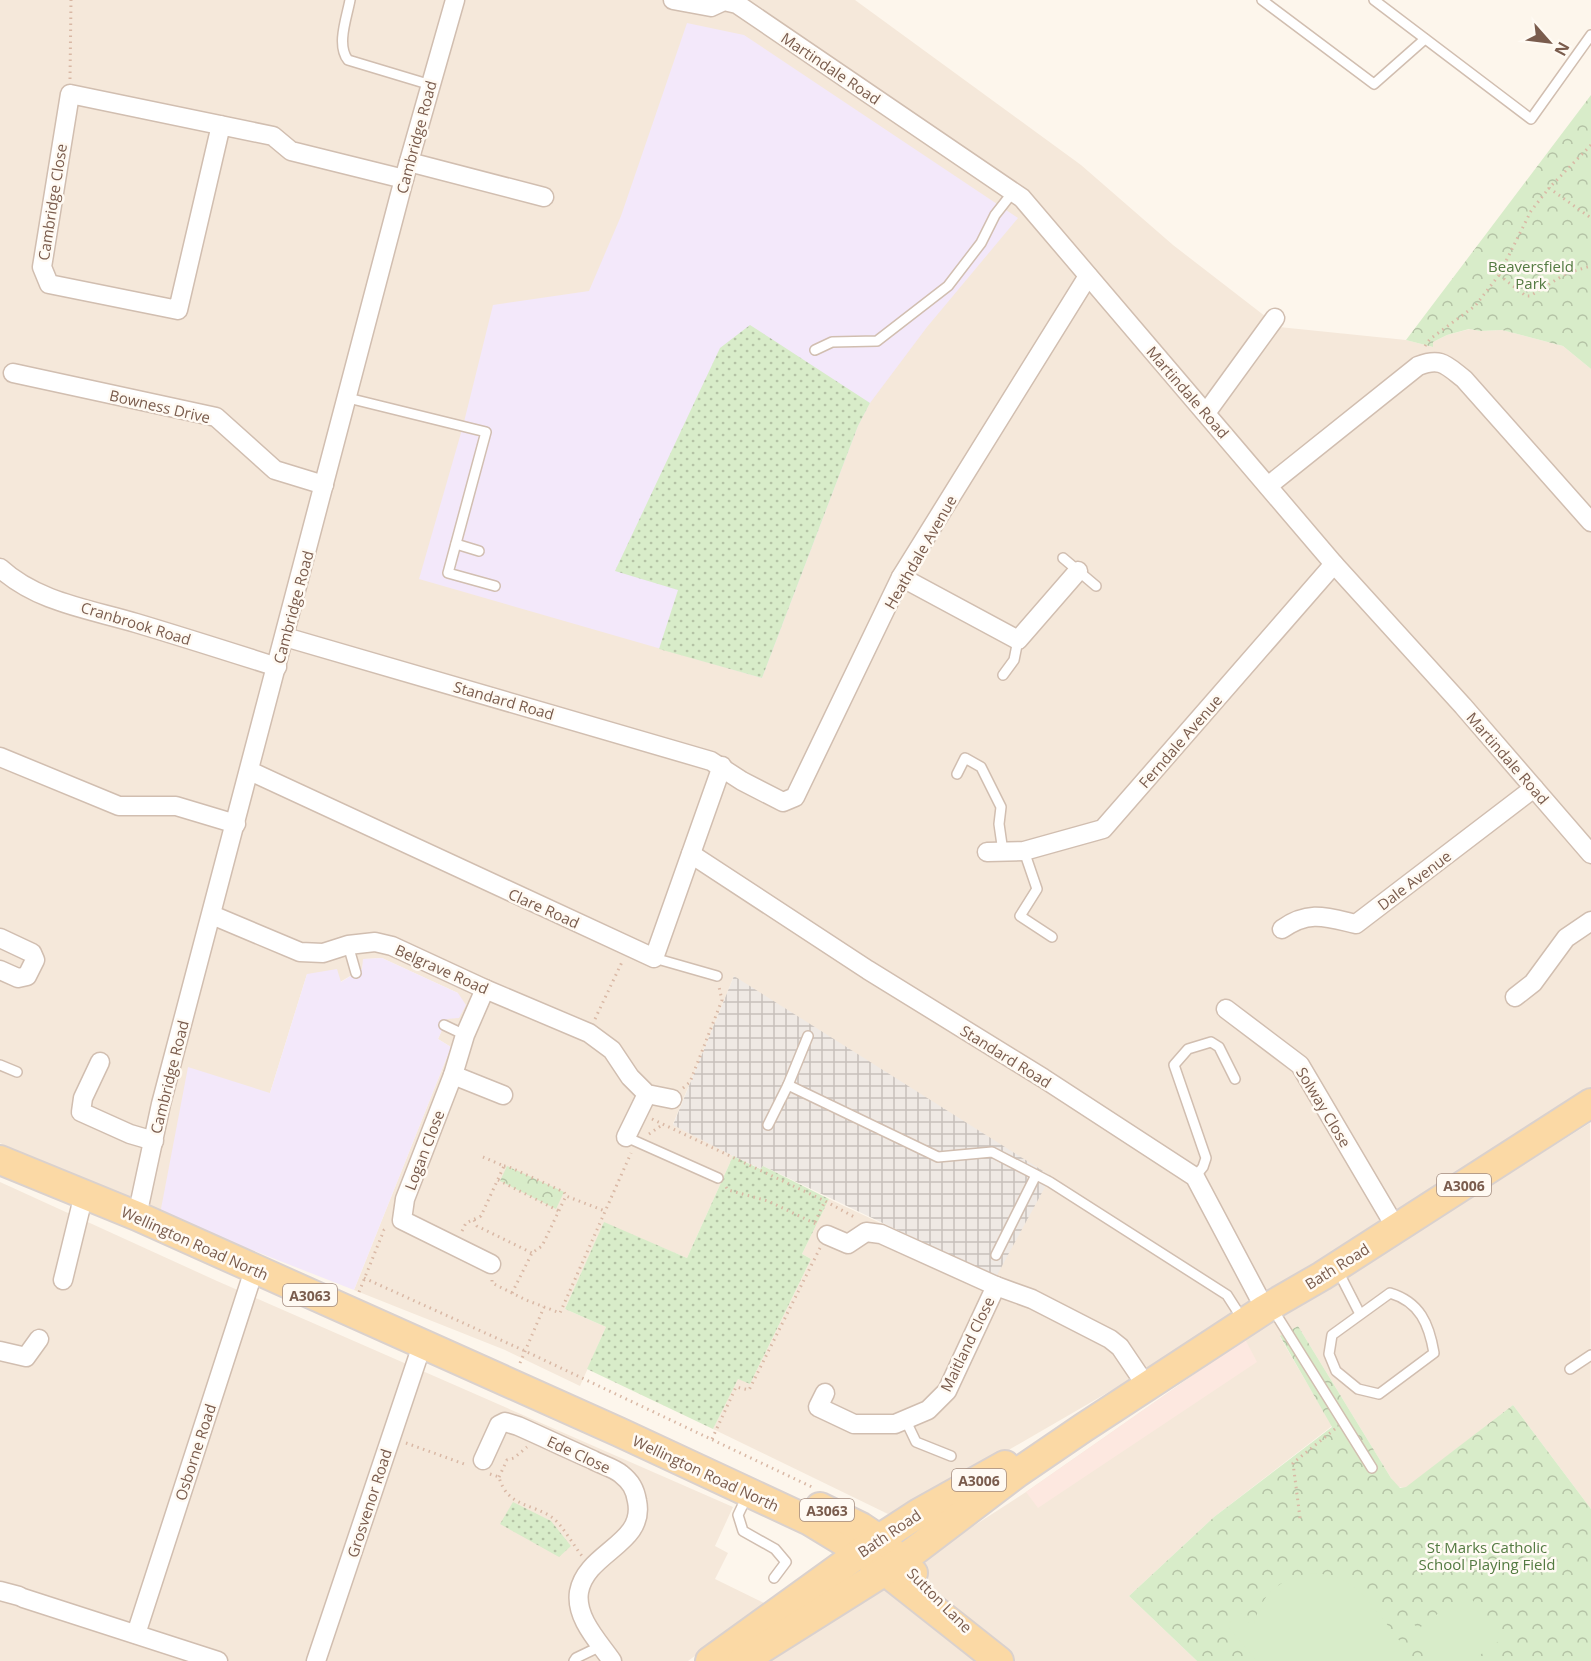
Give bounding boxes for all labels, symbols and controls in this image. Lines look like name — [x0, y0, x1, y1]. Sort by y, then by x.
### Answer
north arrow — [1519, 12, 1579, 72]
street label: Martindale Road — [777, 27, 885, 109]
text: N — [1549, 38, 1575, 60]
street label: Cambridge Road — [391, 78, 441, 196]
street label: Cambridge Close — [33, 142, 71, 262]
park label: Beaversfield Park — [1488, 256, 1574, 293]
street label: Martindale Road — [1142, 342, 1234, 442]
street label: Bowness Drive — [108, 385, 212, 427]
street label: Heathdale Avenue — [879, 491, 961, 613]
street label: Cambridge Road — [268, 548, 318, 666]
street label: Cranbrook Road — [79, 597, 193, 649]
street label: Standard Road — [451, 676, 557, 724]
street label: Ferndale Avenue — [1134, 690, 1226, 792]
street label: Martindale Road — [1462, 708, 1554, 808]
street label: Dale Avenue — [1373, 846, 1455, 914]
street label: Clare Road — [505, 883, 583, 933]
street label: Belgrave Road — [392, 940, 492, 998]
street label: Cambridge Road — [145, 1018, 193, 1136]
street label: Standard Road — [957, 1020, 1055, 1092]
street label: Solway Close — [1292, 1063, 1356, 1151]
street label: Logan Close — [400, 1107, 448, 1193]
road number: A3006 — [1437, 1174, 1491, 1196]
street label: Wellington Road North — [118, 1202, 272, 1284]
street label: Bath Road — [1301, 1238, 1373, 1294]
road number: A3063 — [283, 1284, 337, 1306]
street label: Maitland Close — [935, 1293, 999, 1395]
street label: Osborne Road — [170, 1401, 220, 1503]
street label: Wellington Road North — [630, 1430, 782, 1516]
street label: Ede Close — [544, 1431, 614, 1477]
street label: Grosvenor Road — [342, 1446, 396, 1560]
road number: A3006 — [952, 1469, 1006, 1491]
road number: A3063 — [800, 1499, 854, 1521]
street label: Bath Road — [853, 1505, 925, 1561]
park label: St Marks Catholic School Playing Field — [1419, 1537, 1555, 1574]
street label: Sutton Lane — [903, 1563, 977, 1637]

